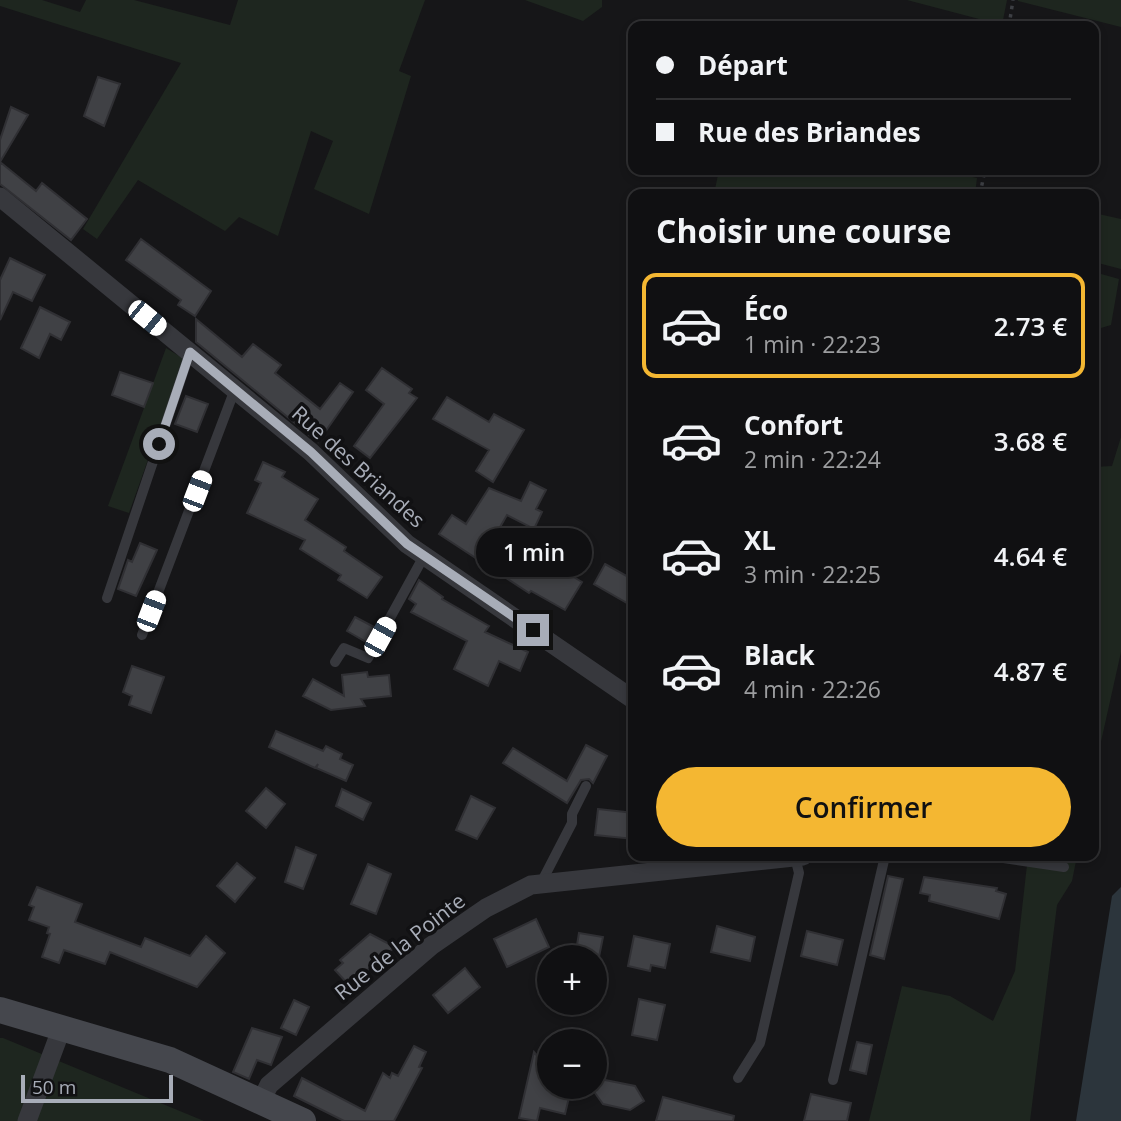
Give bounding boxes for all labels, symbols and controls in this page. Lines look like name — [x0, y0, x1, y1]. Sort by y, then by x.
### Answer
text: Départ — [698, 47, 788, 83]
text: Rue des Briandes — [698, 114, 921, 150]
text: Choisir une course — [656, 209, 951, 252]
text: Éco — [744, 292, 788, 328]
icon: car — [660, 294, 723, 357]
car — [125, 297, 170, 339]
text: 2.73 € — [994, 308, 1067, 344]
text: 1 min · 22:23 — [744, 328, 881, 360]
street label: Rue des Briandes — [286, 399, 431, 533]
text: Confort — [744, 407, 843, 443]
icon: car — [660, 409, 723, 472]
text: 3.68 € — [994, 423, 1067, 459]
route start — [143, 428, 175, 460]
text: 2 min · 22:24 — [744, 443, 881, 475]
car — [180, 468, 215, 514]
text: XL — [744, 522, 776, 558]
icon: car — [660, 524, 723, 587]
callout: 1 min — [475, 528, 591, 578]
text: 1 min — [503, 536, 565, 568]
text: 4.64 € — [994, 538, 1067, 574]
text: 3 min · 22:25 — [744, 558, 881, 590]
car — [134, 588, 169, 634]
car — [361, 614, 400, 660]
route end — [517, 614, 549, 646]
text: Black — [744, 637, 815, 673]
icon: car — [660, 639, 723, 702]
text: 4.87 € — [994, 653, 1067, 689]
text: 4 min · 22:26 — [744, 673, 881, 705]
button: Confirmer — [656, 767, 1071, 847]
street label: Rue de la Pointe — [328, 886, 470, 1006]
map controls — [537, 945, 607, 1099]
button: + — [537, 945, 607, 1015]
button: − — [537, 1029, 607, 1099]
scale bar — [21, 1072, 173, 1104]
text: 50 m — [32, 1074, 76, 1100]

